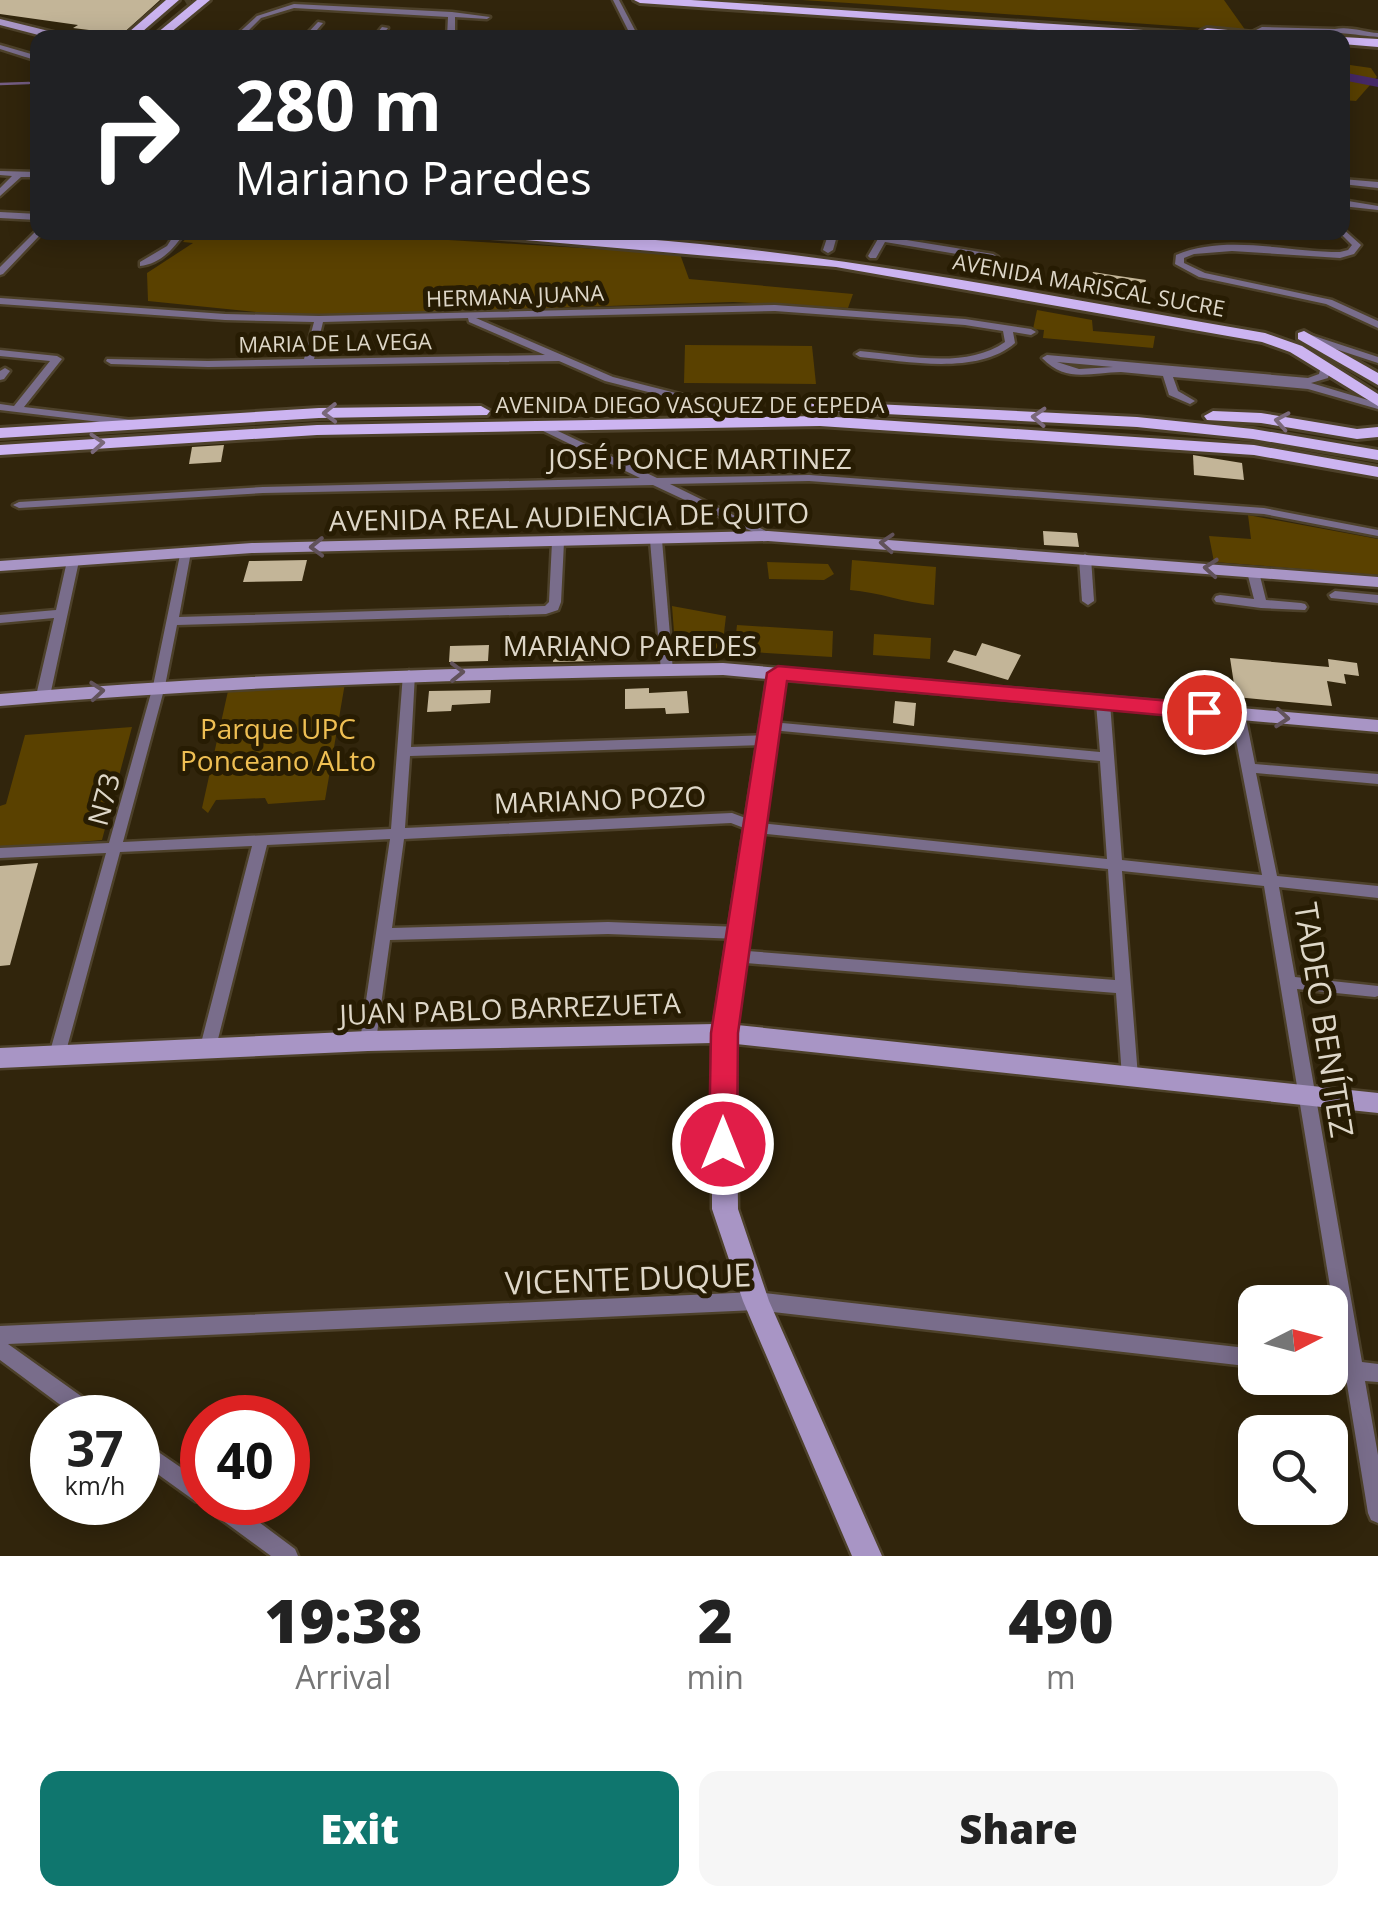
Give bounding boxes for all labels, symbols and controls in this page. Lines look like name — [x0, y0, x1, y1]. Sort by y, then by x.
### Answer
text: 280 m — [235, 56, 442, 152]
icon: right — [70, 70, 200, 200]
text: Mariano Paredes — [235, 147, 592, 208]
street label: AVENIDA MARISCAL SUCRE — [951, 245, 1227, 323]
street label: HERMANA JUANA — [425, 277, 605, 313]
street label: MARIA DE LA VEGA — [238, 325, 432, 359]
street label: AVENIDA DIEGO VASQUEZ DE CEPEDA — [496, 389, 884, 419]
one-way arrow — [321, 403, 337, 424]
one-way arrow — [1031, 407, 1047, 428]
one-way arrow — [1273, 411, 1290, 432]
one-way arrow — [90, 433, 106, 454]
street label: JOSÉ PONCE MARTINEZ — [545, 439, 852, 477]
street label: AVENIDA REAL AUDIENCIA DE QUITO — [329, 493, 809, 539]
one-way arrow — [879, 533, 895, 554]
one-way arrow — [309, 536, 325, 557]
one-way arrow — [1203, 558, 1219, 580]
street label: MARIANO PAREDES — [503, 626, 757, 664]
one-way arrow — [449, 662, 465, 683]
pin — [1162, 670, 1247, 755]
one-way arrow — [90, 681, 106, 703]
icon: arrive — [1177, 685, 1232, 740]
one-way arrow — [1275, 707, 1291, 728]
park label: Parque UPC Ponceano ALto — [180, 709, 376, 779]
street label: N73 — [78, 768, 128, 830]
street label: MARIANO POZO — [493, 776, 707, 822]
street label: TADEO BENÍTEZ — [1285, 899, 1365, 1141]
street label: JUAN PABLO BARREZUETA — [336, 983, 682, 1033]
position arrow — [671, 1092, 775, 1196]
street label: VICENTE DUQUE — [504, 1252, 752, 1304]
north arrow — [1238, 1285, 1348, 1395]
map controls — [1238, 1285, 1348, 1525]
speed limit sign: 40 — [180, 1395, 310, 1525]
text: 37 — [66, 1414, 124, 1482]
button: search — [1238, 1415, 1348, 1525]
text: km/h — [65, 1468, 125, 1502]
text: 19:38 — [264, 1579, 422, 1661]
text: 2 — [698, 1579, 733, 1661]
text: 490 — [1008, 1579, 1114, 1661]
text: Arrival — [295, 1655, 391, 1698]
text: min — [687, 1655, 744, 1698]
text: m — [1046, 1655, 1076, 1698]
button: Exit — [40, 1771, 679, 1886]
button: Share — [699, 1771, 1338, 1886]

